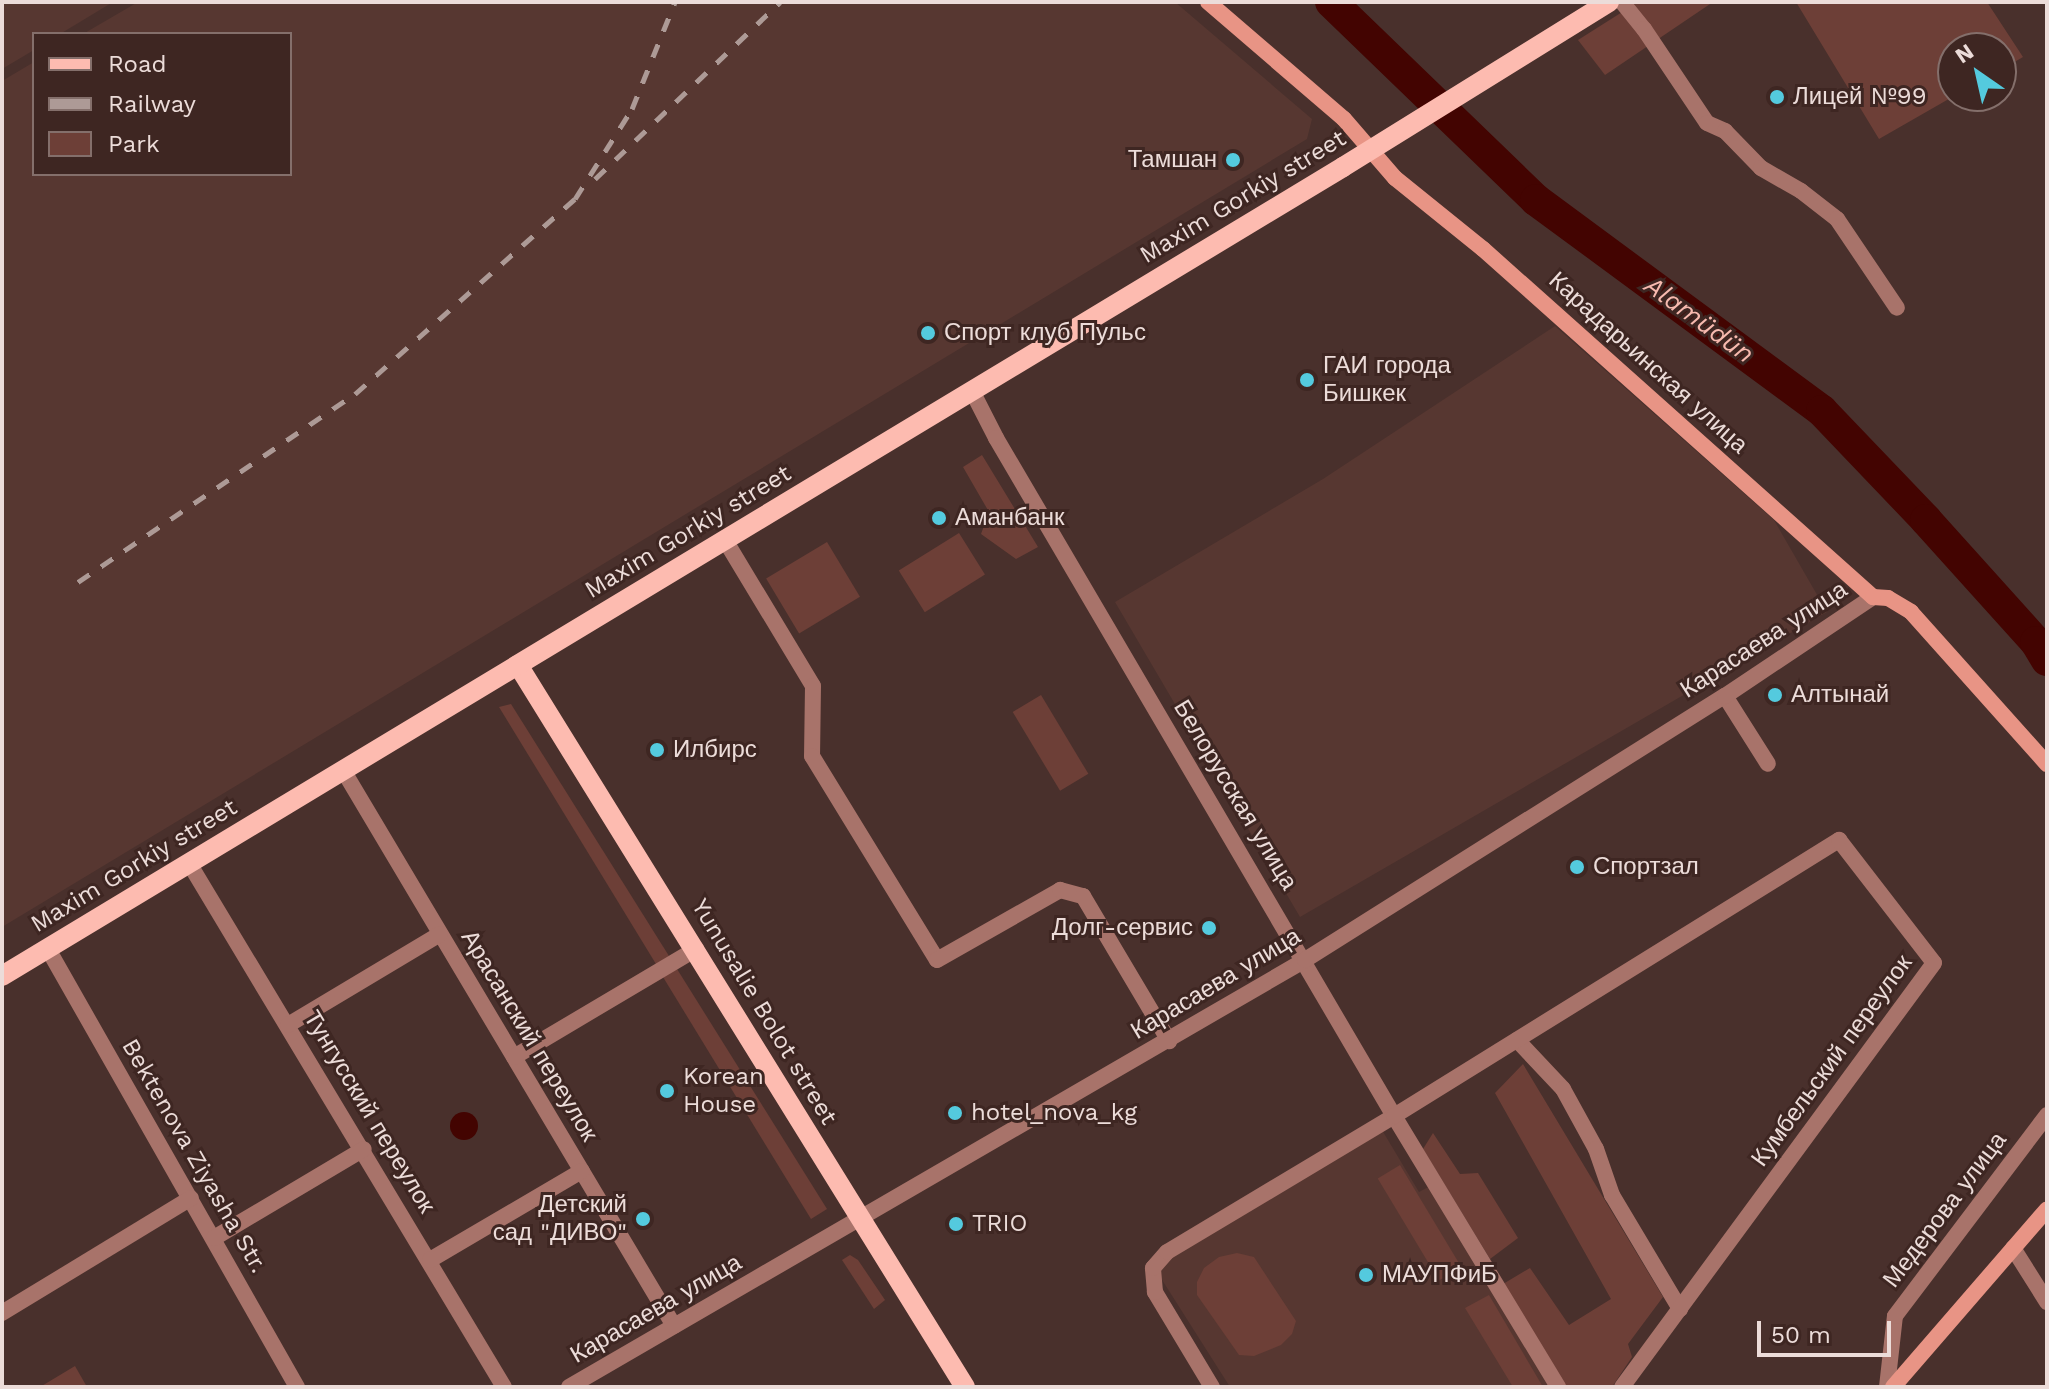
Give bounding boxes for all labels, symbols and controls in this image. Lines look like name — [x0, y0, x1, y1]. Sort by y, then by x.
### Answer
legend — [32, 32, 292, 176]
north arrow — [1937, 32, 2017, 112]
text: N — [1951, 38, 1978, 68]
text: Road — [108, 50, 167, 78]
place label: Лицей №99 — [1793, 83, 1926, 111]
marker: Лицей №99 — [1768, 88, 1786, 106]
text: Railway — [108, 90, 196, 118]
street label: Maxim Gorkiy street — [1135, 124, 1351, 270]
text: Park — [108, 130, 160, 158]
place label: Тамшан — [1128, 146, 1217, 174]
marker: Тамшан — [1224, 151, 1242, 169]
street label: Карадарьинская улица — [1543, 266, 1753, 460]
water label: Alamüdün — [1638, 270, 1760, 370]
place label: Спорт клуб Пульс — [944, 319, 1146, 347]
marker: Спорт клуб Пульс — [919, 324, 937, 342]
place label: ГАИ города Бишкек — [1323, 352, 1451, 408]
marker: ГАИ города Бишкек — [1298, 371, 1316, 389]
street label: Maxim Gorkiy street — [580, 459, 796, 605]
place label: Аманбанк — [955, 504, 1064, 532]
marker: Аманбанк — [930, 509, 948, 527]
street label: Карасаева улица — [1675, 575, 1853, 705]
place label: Алтынай — [1791, 681, 1889, 709]
marker: Алтынай — [1766, 686, 1784, 704]
street label: Белорусская улица — [1167, 695, 1303, 895]
place label: Илбирс — [673, 736, 757, 764]
marker: Илбирс — [648, 741, 666, 759]
street label: Maxim Gorkiy street — [26, 793, 242, 939]
place label: Спортзал — [1593, 853, 1699, 881]
marker: Спортзал — [1568, 858, 1586, 876]
street label: Yunusalie Bolot street — [685, 894, 843, 1130]
place label: Долг-сервис — [1052, 914, 1193, 942]
marker: Долг-сервис — [1200, 919, 1218, 937]
street label: Карасаева улица — [1126, 922, 1306, 1046]
street label: Арасанский переулок — [455, 925, 603, 1147]
street label: Кумбельский переулок — [1746, 950, 1918, 1172]
street label: Тунгусский переулок — [297, 1006, 441, 1218]
street label: Bektenova Ziyasha Str. — [115, 1033, 273, 1279]
place label: Korean House — [683, 1063, 764, 1119]
marker: Korean House — [658, 1082, 676, 1100]
place label: hotel_nova_kg — [971, 1099, 1137, 1127]
marker: hotel_nova_kg — [946, 1104, 964, 1122]
street label: Медерова улица — [1877, 1127, 2013, 1293]
place label: Детский сад "ДИВО" — [493, 1191, 627, 1247]
marker: Детский сад "ДИВО" — [634, 1210, 652, 1228]
place label: TRIO — [972, 1210, 1028, 1238]
marker: TRIO — [947, 1215, 965, 1233]
street label: Карасаева улица — [565, 1248, 747, 1370]
place label: МАУПФиБ — [1382, 1261, 1497, 1289]
marker: МАУПФиБ — [1357, 1266, 1375, 1284]
scale bar — [1761, 1305, 1895, 1355]
text: 50 m — [1771, 1321, 1831, 1349]

